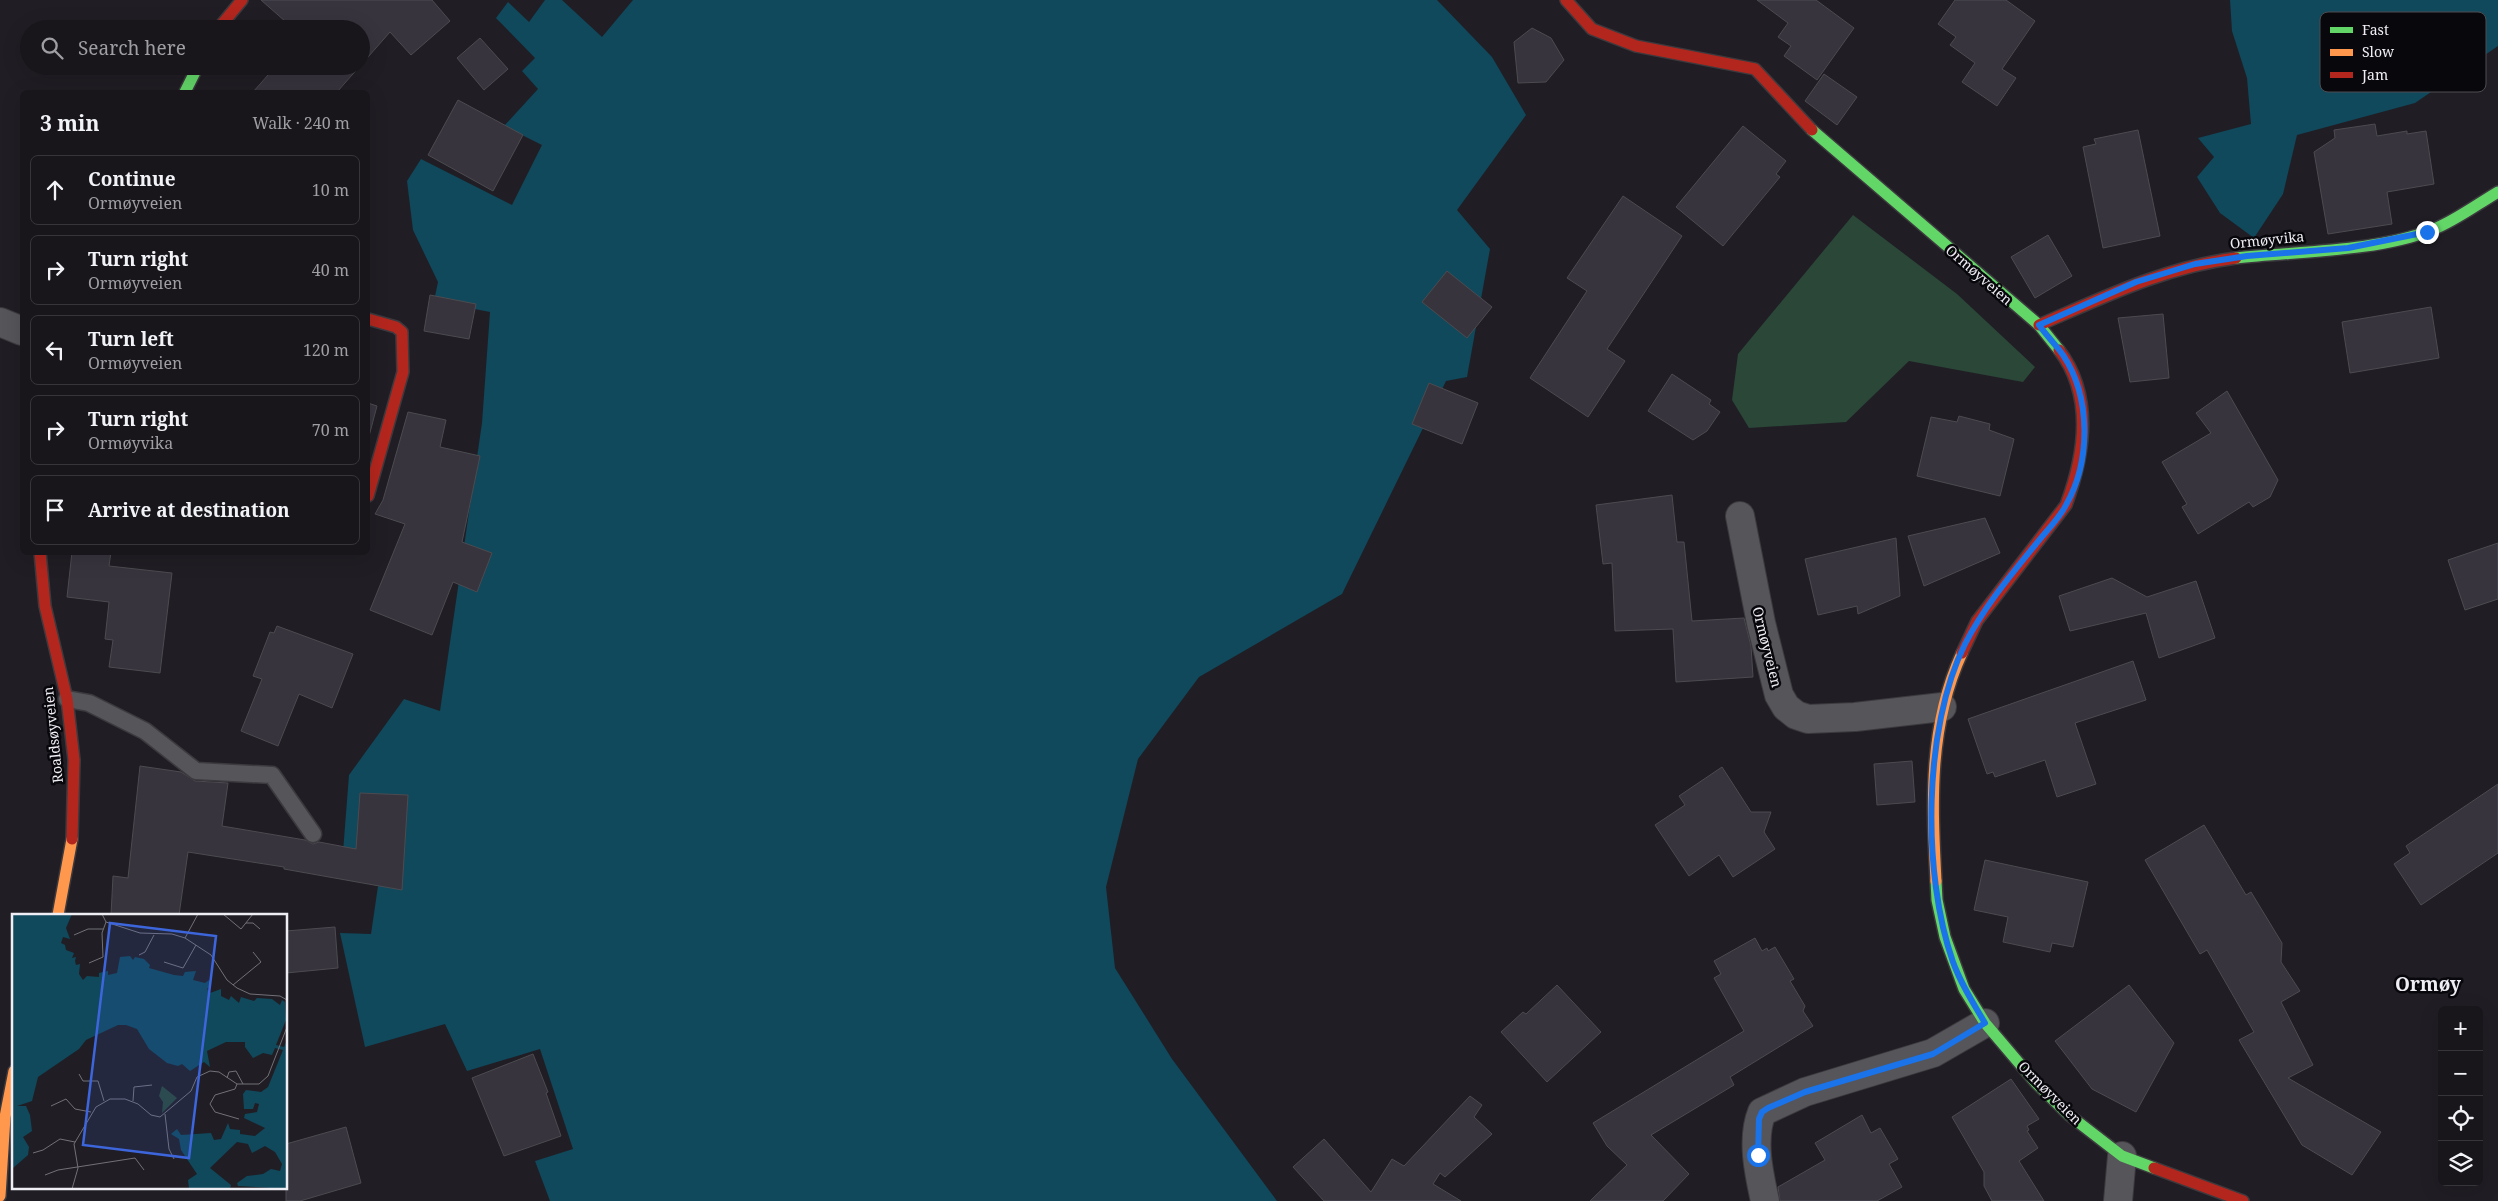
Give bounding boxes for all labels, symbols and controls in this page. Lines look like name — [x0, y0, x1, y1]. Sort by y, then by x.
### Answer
legend — [2320, 12, 2486, 92]
search box — [20, 20, 370, 75]
text: Fast — [2362, 20, 2389, 39]
icon: search — [38, 34, 66, 62]
text: Search here — [78, 35, 186, 61]
text: Slow — [2362, 42, 2395, 61]
text: Jam — [2361, 65, 2388, 84]
text: 3 min — [40, 109, 99, 137]
text: Walk · 240 m — [253, 112, 350, 134]
text: Continue — [88, 166, 176, 192]
icon: ahead — [41, 176, 69, 204]
text: 10 m — [312, 179, 349, 201]
text: Ormøyveien — [88, 192, 182, 214]
route end — [2416, 221, 2439, 244]
street label: Ormøyvika — [2229, 226, 2305, 253]
street label: Ormøyveien — [1942, 240, 2017, 309]
text: Turn right — [88, 246, 188, 272]
icon: right — [41, 256, 69, 284]
text: 40 m — [312, 259, 349, 281]
text: Ormøyveien — [88, 272, 182, 294]
text: Turn left — [88, 326, 174, 352]
icon: left — [41, 336, 69, 364]
text: 120 m — [303, 339, 349, 361]
text: Ormøyveien — [88, 352, 182, 374]
text: Turn right — [88, 406, 188, 432]
icon: right — [41, 416, 69, 444]
text: 70 m — [312, 419, 349, 441]
text: Ormøyvika — [88, 432, 173, 454]
icon: arrive — [41, 496, 69, 524]
text: Arrive at destination — [88, 497, 290, 523]
street label: Ormøyveien — [1748, 605, 1787, 689]
street label: Roaldsøyveien — [38, 686, 67, 784]
inset map — [12, 914, 288, 1188]
district label: Ormøy — [2395, 971, 2461, 997]
map controls — [2438, 1006, 2483, 1186]
button: + — [2438, 1006, 2483, 1051]
button: − — [2438, 1051, 2483, 1096]
street label: Ormøyveien — [2014, 1057, 2086, 1129]
button: locate — [2438, 1096, 2483, 1141]
button: layers — [2438, 1141, 2483, 1186]
route start — [1747, 1144, 1770, 1167]

